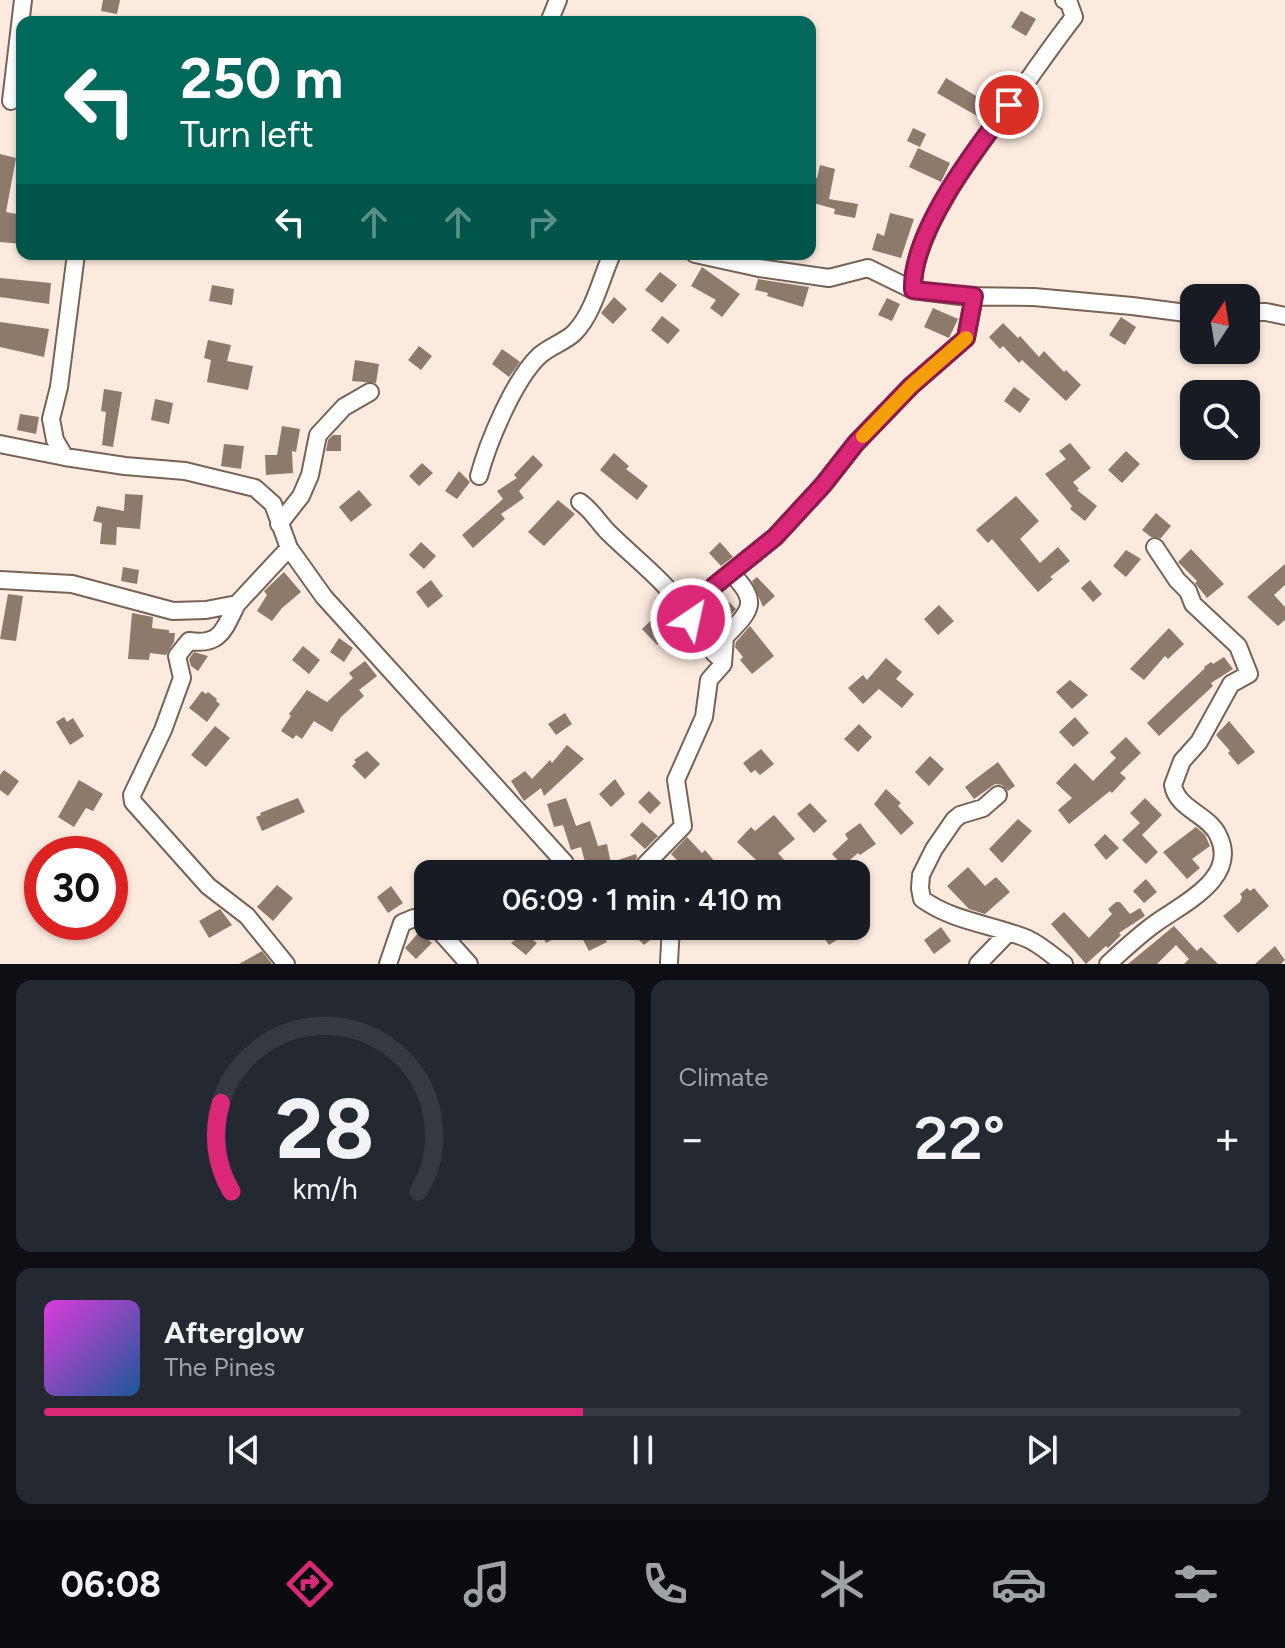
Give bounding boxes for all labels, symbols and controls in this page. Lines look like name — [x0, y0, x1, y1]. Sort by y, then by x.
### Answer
text: 250 m — [180, 45, 343, 112]
icon: left — [48, 48, 152, 152]
pin — [975, 71, 1043, 139]
icon: arrive — [987, 83, 1031, 127]
text: Turn left — [180, 113, 314, 156]
icon: left — [268, 200, 312, 244]
icon: ahead — [352, 200, 396, 244]
icon: ahead — [436, 200, 480, 244]
icon: right — [520, 200, 564, 244]
north arrow — [1180, 284, 1260, 364]
map controls — [1180, 284, 1260, 460]
button: search — [1180, 380, 1260, 460]
position arrow — [649, 577, 733, 661]
speed limit sign: 30 — [24, 836, 128, 940]
text: 06:09 · 1 min · 410 m — [502, 881, 782, 918]
text: Climate — [679, 1061, 768, 1093]
text: 28 — [276, 1079, 375, 1179]
text: 22° — [914, 1102, 1005, 1174]
text: − — [679, 1112, 706, 1165]
text: + — [1214, 1112, 1241, 1165]
text: km/h — [293, 1172, 358, 1206]
text: Afterglow — [164, 1314, 304, 1351]
text: The Pines — [164, 1351, 275, 1383]
icon: previous — [222, 1428, 266, 1472]
icon: pause — [621, 1428, 665, 1472]
icon: next — [1020, 1428, 1064, 1472]
icon: directions — [282, 1556, 338, 1612]
icon: music — [459, 1556, 515, 1612]
icon: phone — [637, 1556, 693, 1612]
icon: climate — [814, 1556, 870, 1612]
icon: car — [991, 1556, 1047, 1612]
icon: filters — [1168, 1556, 1224, 1612]
text: 06:08 — [61, 1563, 161, 1606]

